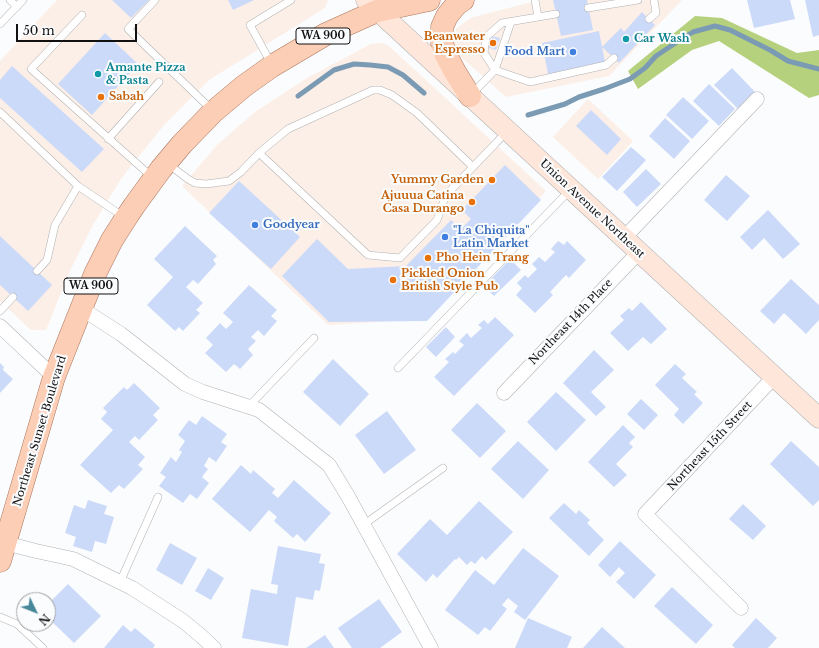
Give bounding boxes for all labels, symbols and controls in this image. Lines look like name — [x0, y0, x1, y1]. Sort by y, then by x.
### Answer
scale bar — [18, 16, 139, 42]
text: 50 m — [23, 23, 55, 38]
road number: WA 900 — [296, 28, 350, 44]
place label: Beanwater Espresso — [424, 30, 485, 56]
place label: Car Wash — [634, 32, 690, 46]
marker: Car Wash — [621, 34, 631, 44]
marker: Beanwater Espresso — [488, 38, 498, 48]
place label: Food Mart — [504, 45, 565, 59]
marker: Food Mart — [568, 47, 578, 57]
place label: Amante Pizza & Pasta — [106, 61, 186, 87]
marker: Amante Pizza & Pasta — [93, 69, 103, 79]
place label: Sabah — [109, 90, 144, 104]
marker: Sabah — [96, 92, 106, 102]
street label: Union Avenue Northeast — [537, 157, 647, 261]
place label: Yummy Garden — [391, 173, 484, 187]
marker: Yummy Garden — [487, 175, 497, 185]
place label: Ajuuua Catina Casa Durango — [381, 189, 464, 215]
marker: Ajuuua Catina Casa Durango — [467, 197, 477, 207]
place label: Goodyear — [263, 218, 320, 232]
marker: Goodyear — [250, 220, 260, 230]
place label: "La Chiquita" Latin Market — [453, 224, 530, 250]
marker: "La Chiquita" Latin Market — [440, 232, 450, 242]
place label: Pho Hein Trang — [436, 251, 529, 265]
marker: Pho Hein Trang — [423, 253, 433, 263]
place label: Pickled Onion British Style Pub — [401, 267, 498, 293]
marker: Pickled Onion British Style Pub — [388, 275, 398, 285]
street label: Northeast 14th Place — [527, 276, 615, 368]
road number: WA 900 — [64, 278, 118, 294]
street label: Northeast Sunset Boulevard — [11, 354, 69, 508]
street label: Northeast 15th Street — [665, 399, 755, 493]
north arrow — [16, 592, 56, 632]
text: N — [35, 611, 53, 628]

